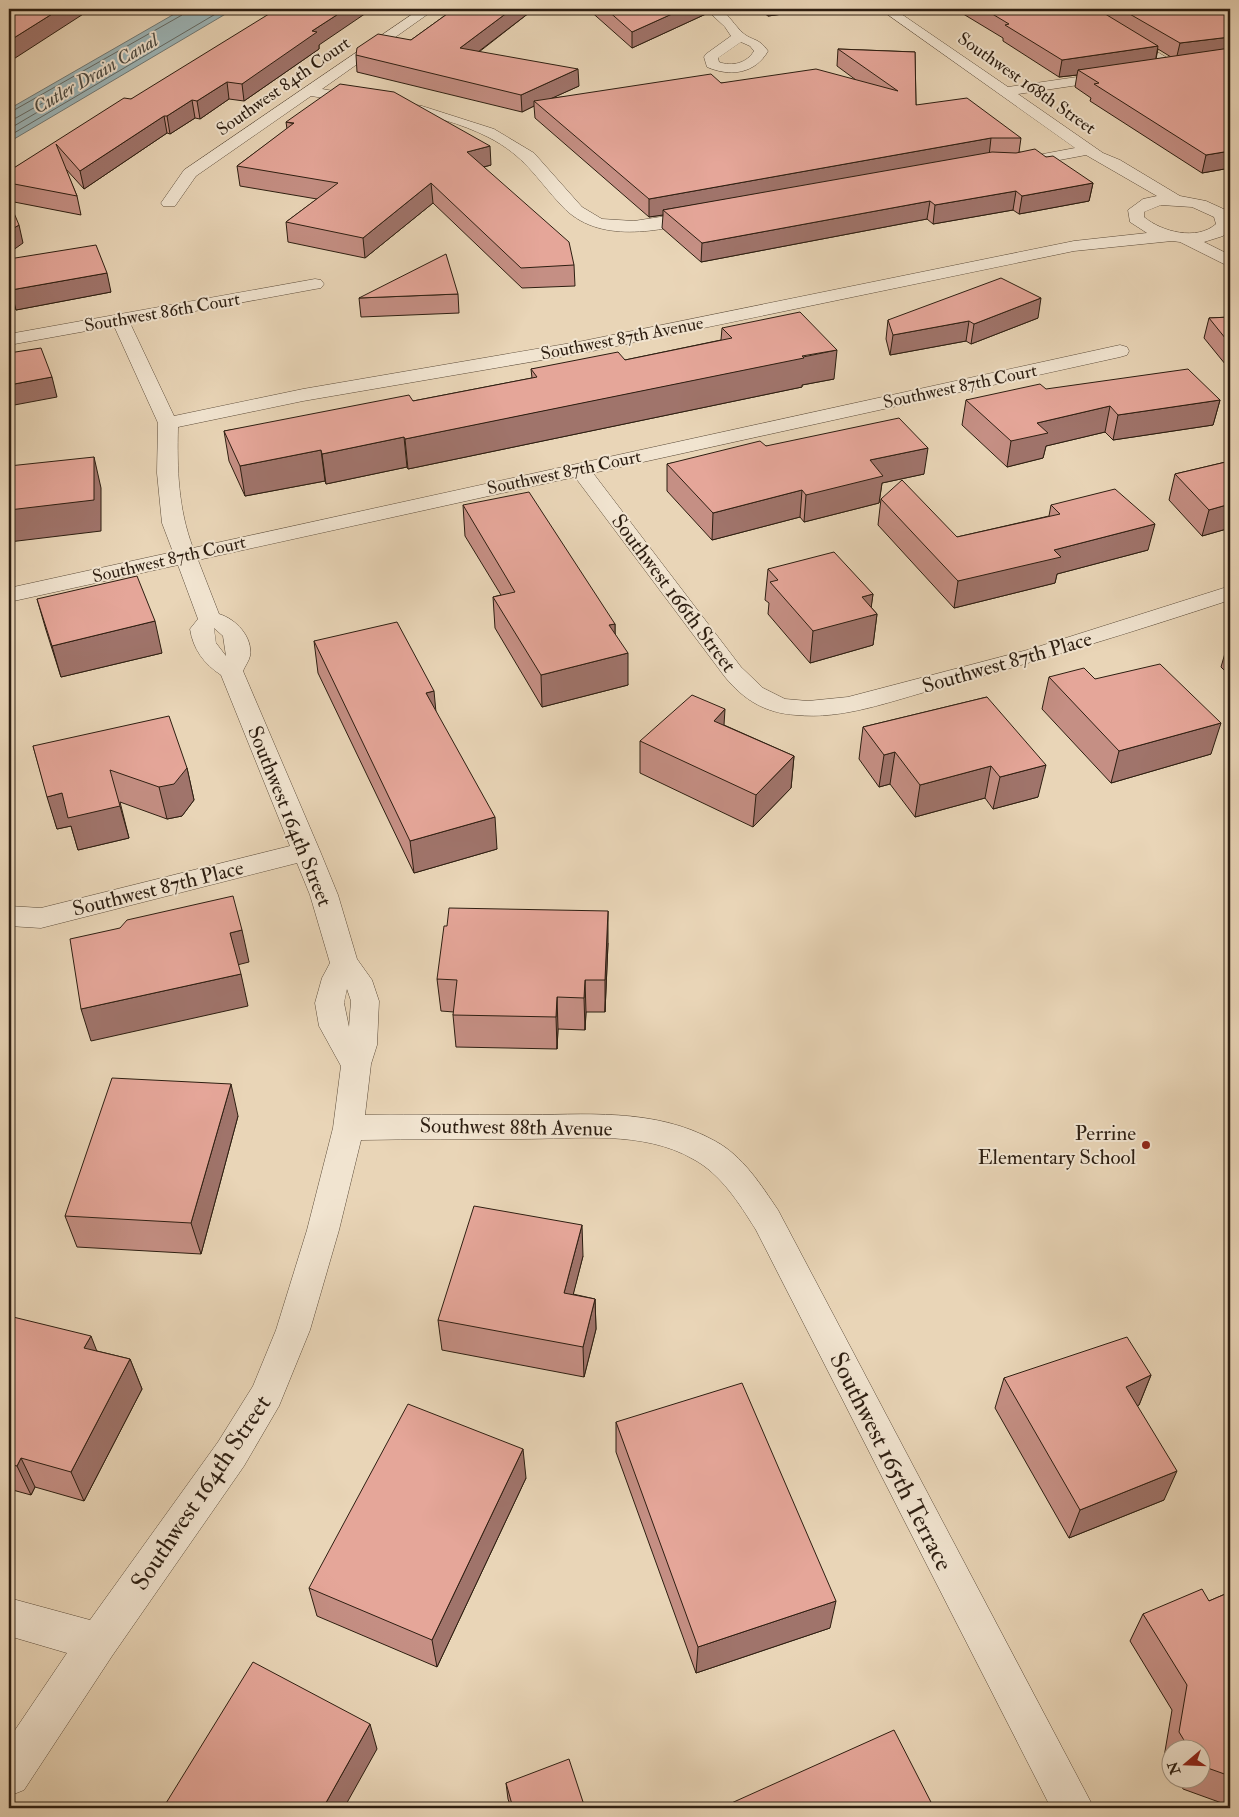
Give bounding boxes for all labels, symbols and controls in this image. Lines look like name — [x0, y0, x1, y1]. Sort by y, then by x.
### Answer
street label: Southwest 168th Street — [953, 27, 1100, 140]
water label: Cutler Drain Canal — [29, 28, 164, 119]
street label: Southwest 84th Court — [212, 32, 355, 141]
street label: Southwest 86th Court — [82, 287, 242, 337]
street label: Southwest 87th Avenue — [539, 311, 706, 366]
street label: Southwest 87th Court — [881, 359, 1039, 414]
street label: Southwest 87th Court — [485, 445, 643, 500]
street label: Southwest 166th Street — [605, 509, 742, 678]
street label: Southwest 87th Court — [90, 531, 248, 588]
street label: Southwest 87th Place — [919, 625, 1095, 700]
street label: Southwest 164th Street — [241, 722, 338, 911]
street label: Southwest 87th Place — [70, 854, 247, 923]
street label: Southwest 88th Avenue — [419, 1112, 613, 1143]
place label: Perrine Elementary School — [978, 1120, 1137, 1171]
marker: Perrine Elementary School — [1140, 1139, 1152, 1151]
street label: Southwest 165th Terrace — [822, 1347, 959, 1576]
street label: Southwest 164th Street — [124, 1389, 278, 1596]
north arrow — [1162, 1740, 1212, 1790]
text: N — [1164, 1759, 1185, 1778]

